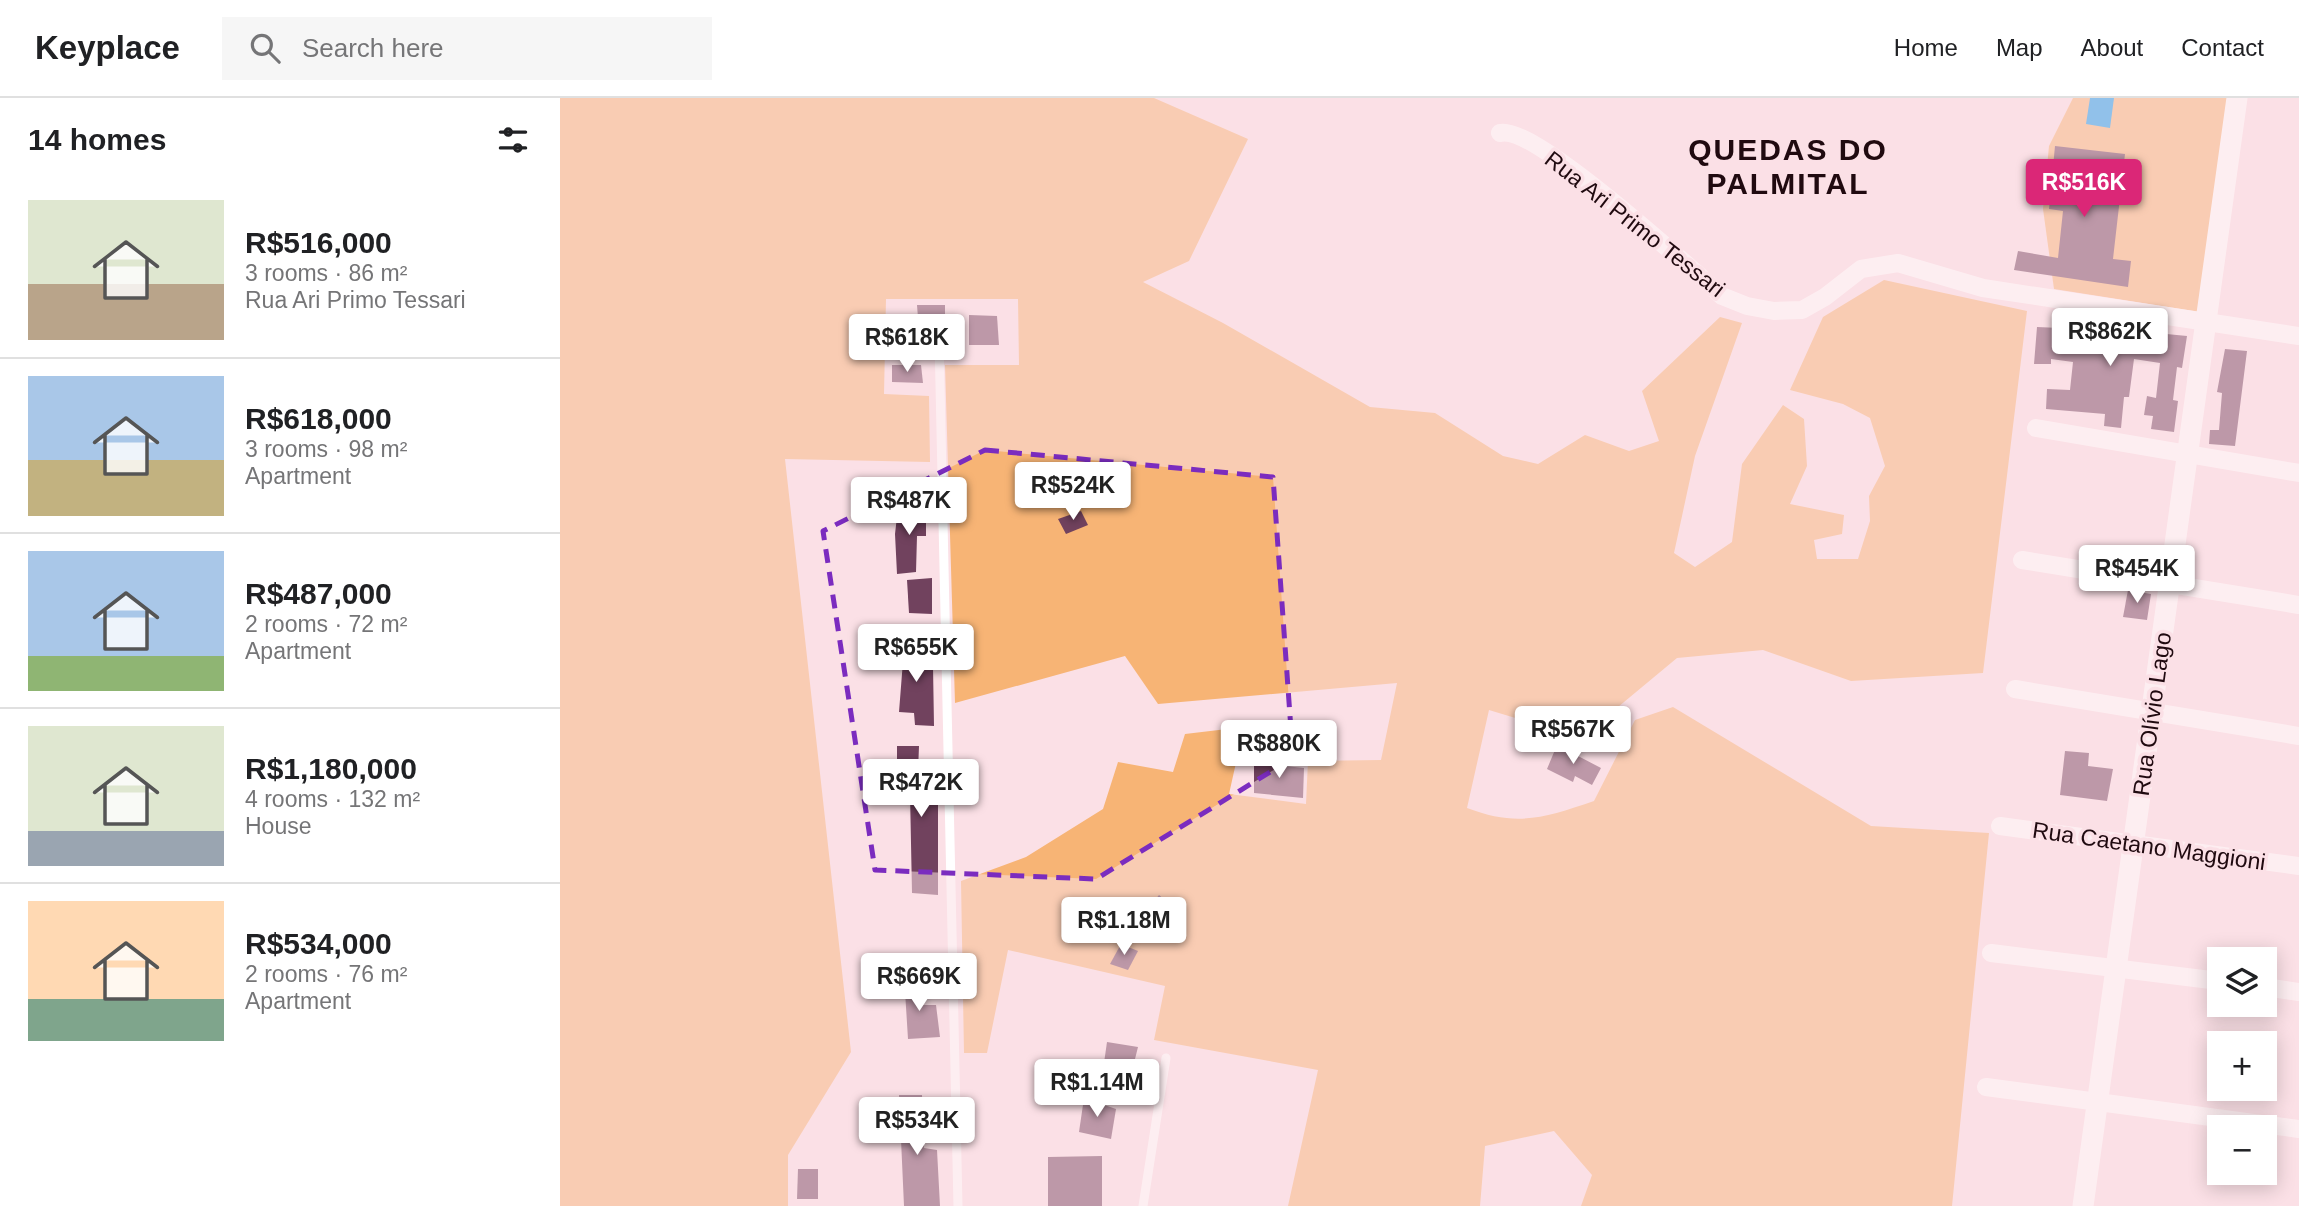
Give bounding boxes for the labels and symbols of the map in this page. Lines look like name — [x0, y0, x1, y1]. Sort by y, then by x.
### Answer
district label: QUEDAS DO PALMITAL — [1688, 133, 1888, 200]
street label: Rua Ari Primo Tessari — [1540, 146, 1730, 302]
pin: R$516K — [2027, 159, 2141, 219]
pin: R$862K — [2053, 308, 2167, 368]
pin: R$618K — [850, 314, 964, 374]
pin: R$524K — [1016, 462, 1130, 522]
pin: R$487K — [852, 478, 966, 537]
pin: R$454K — [2080, 546, 2194, 605]
pin: R$655K — [859, 624, 973, 684]
street label: Rua Olívio Lago — [2128, 631, 2176, 797]
pin: R$567K — [1516, 706, 1630, 766]
pin: R$880K — [1222, 720, 1336, 780]
pin: R$472K — [864, 760, 978, 819]
street label: Rua Caetano Maggioni — [2031, 817, 2267, 875]
pin: R$1.18M — [1059, 898, 1189, 957]
pin: R$669K — [862, 954, 976, 1013]
pin: R$1.14M — [1032, 1060, 1162, 1119]
pin: R$534K — [860, 1098, 974, 1157]

